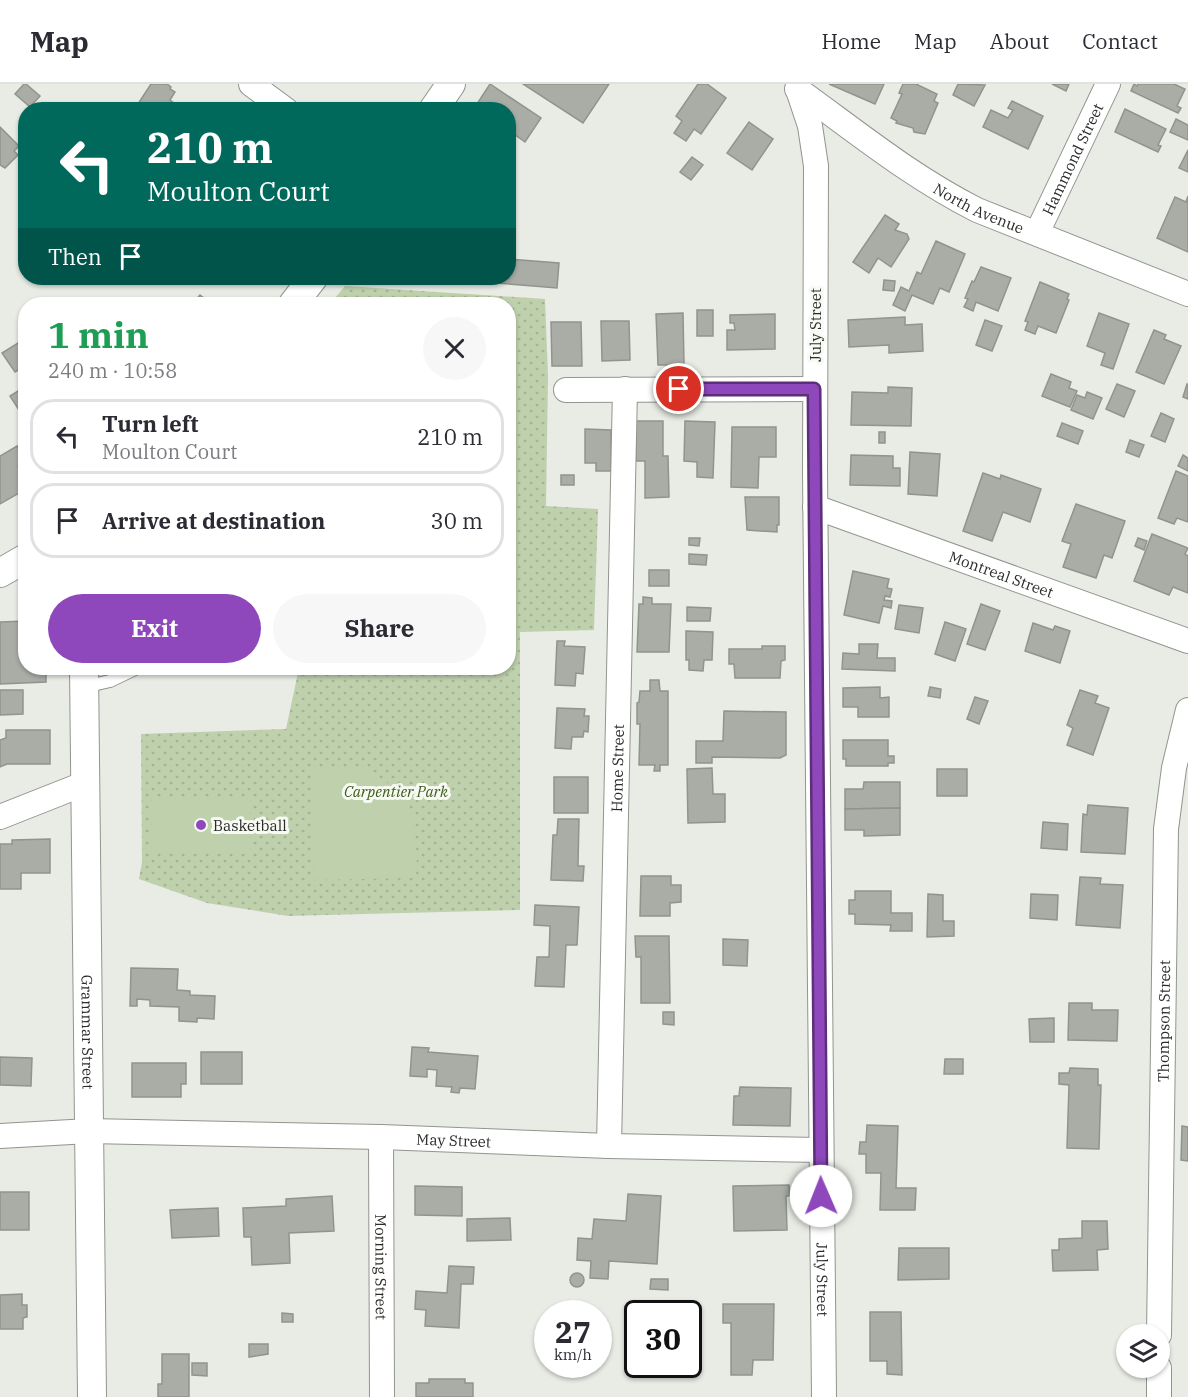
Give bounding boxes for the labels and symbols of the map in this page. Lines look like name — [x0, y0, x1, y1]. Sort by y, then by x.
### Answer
street label: Hammond Street — [1038, 100, 1107, 218]
street label: North Avenue — [930, 178, 1027, 237]
street label: July Street — [806, 288, 825, 362]
pin — [653, 363, 704, 414]
street label: Montreal Street — [947, 546, 1056, 601]
street label: Home Street — [607, 724, 627, 812]
park label: Carpentier Park — [344, 782, 448, 801]
place label: Basketball — [213, 816, 287, 835]
marker: Basketball — [194, 818, 208, 832]
street label: Thompson Street — [1153, 960, 1174, 1082]
street label: Grammar Street — [78, 974, 98, 1089]
street label: May Street — [416, 1129, 491, 1151]
position arrow — [789, 1164, 853, 1228]
street label: Morning Street — [372, 1214, 391, 1320]
street label: July Street — [813, 1242, 833, 1317]
speed limit sign: 30 — [624, 1300, 702, 1378]

